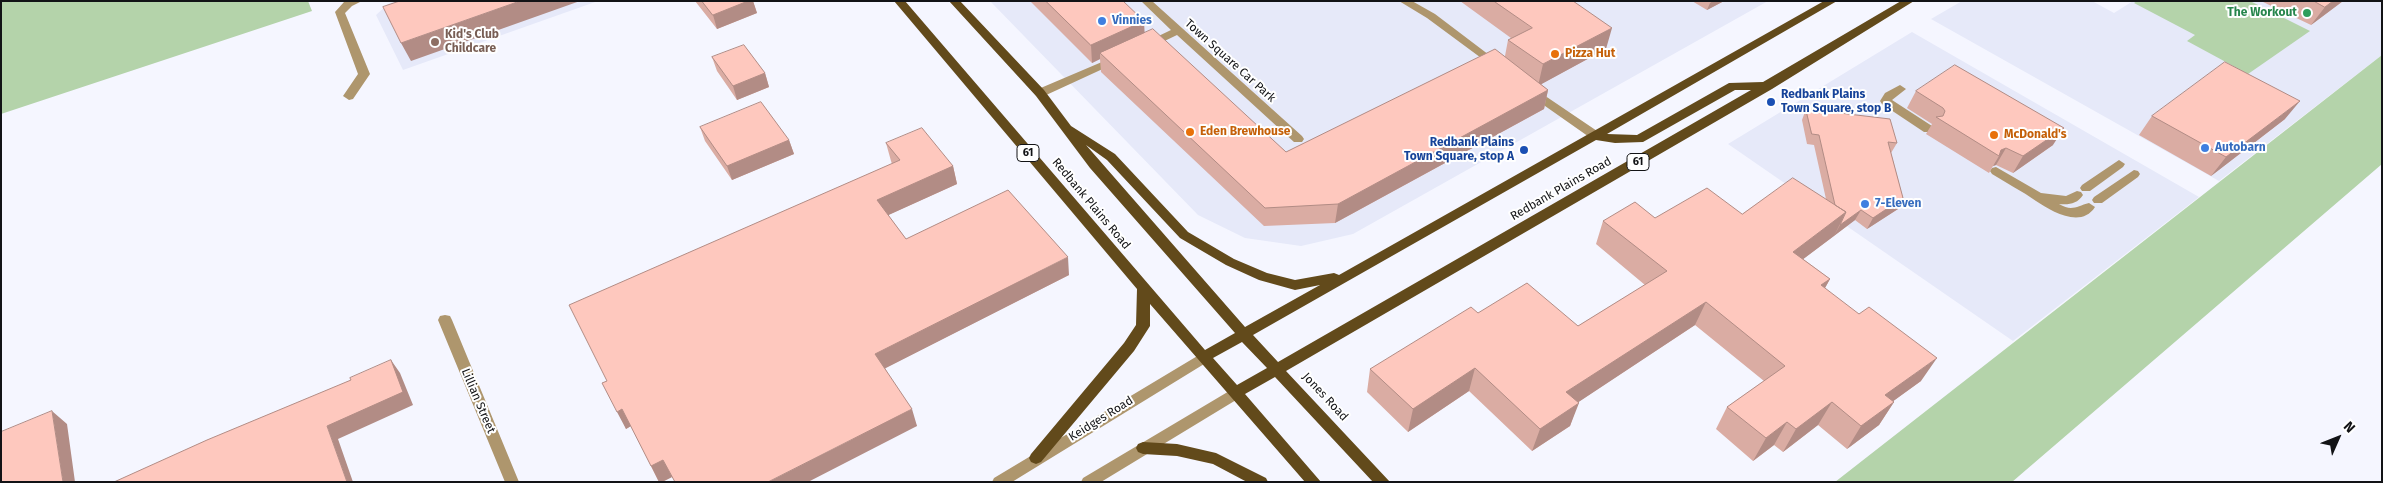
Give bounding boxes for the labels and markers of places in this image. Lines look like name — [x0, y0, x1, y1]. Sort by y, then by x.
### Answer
place label: The Workout — [2227, 6, 2297, 20]
marker: The Workout — [2301, 7, 2313, 19]
place label: Vinnies — [1112, 14, 1152, 28]
marker: Vinnies — [1096, 15, 1108, 27]
place label: Kid's Club Childcare — [445, 28, 499, 56]
marker: Kid's Club Childcare — [429, 36, 441, 48]
place label: Pizza Hut — [1565, 47, 1615, 61]
marker: Pizza Hut — [1549, 48, 1561, 60]
place label: Redbank Plains Town Square, stop B — [1781, 88, 1891, 116]
marker: Redbank Plains Town Square, stop B — [1765, 96, 1777, 108]
place label: Eden Brewhouse — [1200, 125, 1290, 139]
marker: Eden Brewhouse — [1184, 126, 1196, 138]
place label: McDonald's — [2004, 128, 2067, 142]
marker: McDonald's — [1988, 129, 2000, 141]
place label: Redbank Plains Town Square, stop A — [1404, 136, 1514, 164]
place label: Autobarn — [2215, 141, 2266, 155]
marker: Autobarn — [2199, 142, 2211, 154]
marker: Redbank Plains Town Square, stop A — [1518, 144, 1530, 156]
place label: 7-Eleven — [1875, 197, 1921, 211]
marker: 7-Eleven — [1859, 198, 1871, 210]

